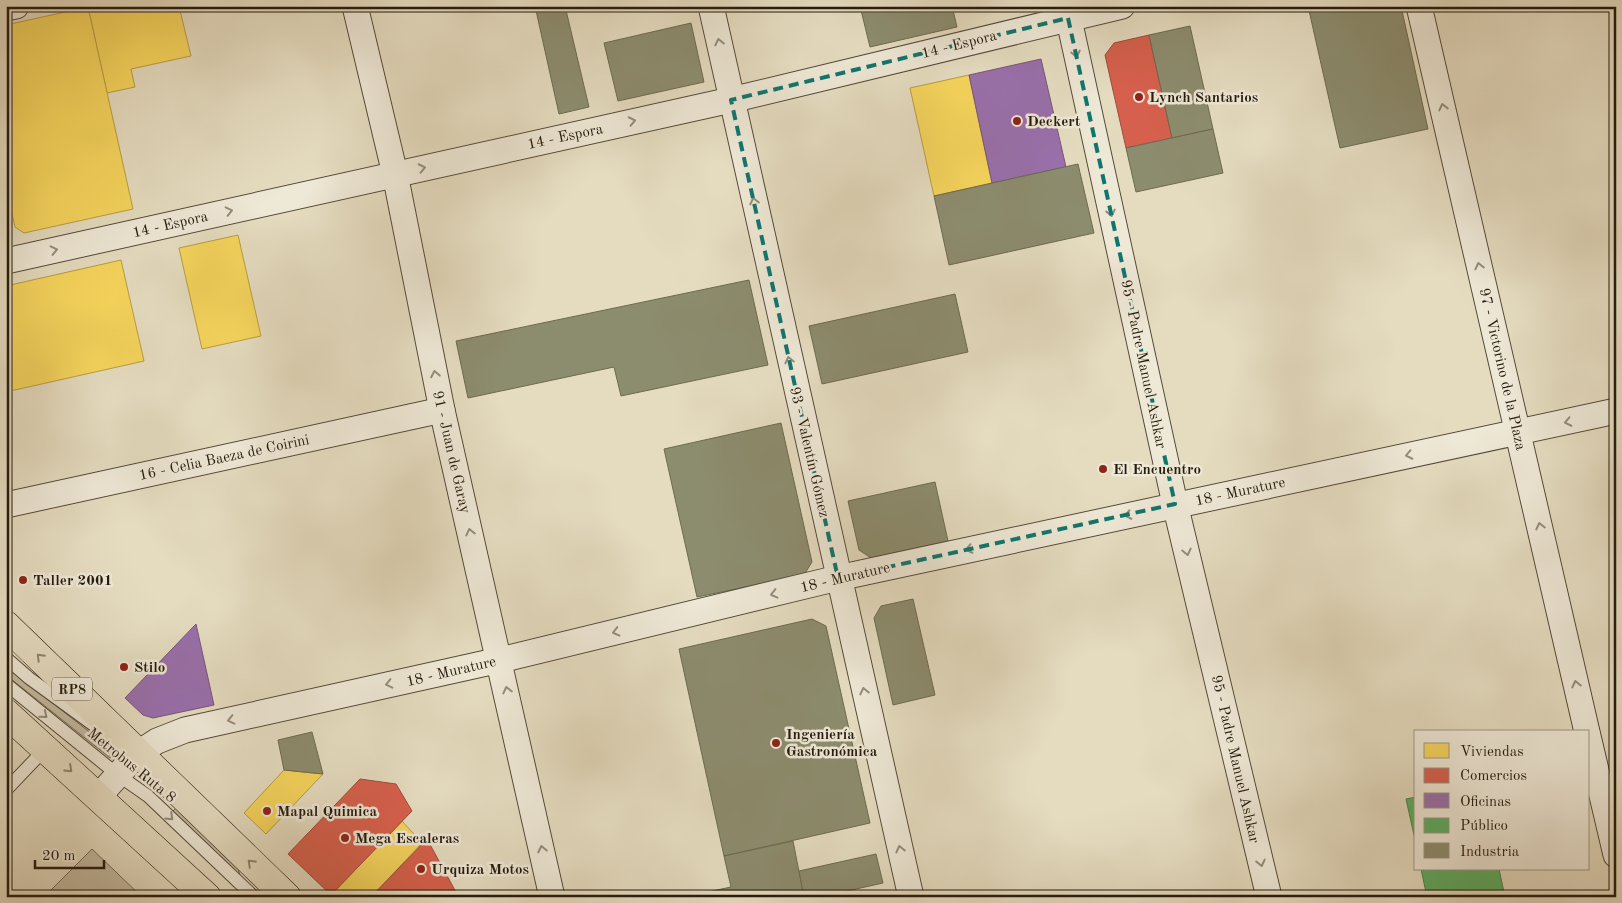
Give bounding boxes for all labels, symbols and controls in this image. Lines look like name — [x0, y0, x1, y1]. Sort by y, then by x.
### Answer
street label: 14 - Espora — [920, 29, 999, 62]
one-way arrow — [714, 38, 725, 47]
one-way arrow — [1070, 49, 1081, 58]
marker: Lynch Santarios — [1133, 91, 1145, 103]
place label: Lynch Santarios — [1149, 91, 1258, 106]
one-way arrow — [1438, 103, 1448, 112]
marker: Deckert — [1011, 115, 1023, 127]
place label: Deckert — [1027, 115, 1081, 130]
one-way arrow — [628, 117, 637, 127]
street label: 14 - Espora — [526, 122, 605, 153]
one-way arrow — [418, 163, 427, 174]
one-way arrow — [749, 197, 760, 205]
one-way arrow — [225, 206, 234, 217]
one-way arrow — [1105, 208, 1116, 217]
street label: 14 - Espora — [131, 209, 210, 241]
one-way arrow — [49, 245, 58, 256]
one-way arrow — [1474, 261, 1485, 270]
street label: 95 - Padre Manuel Ashkar — [1117, 279, 1168, 450]
street label: 97 - Victorino de la Plaza — [1476, 287, 1528, 452]
one-way arrow — [784, 355, 795, 364]
one-way arrow — [430, 369, 440, 378]
street label: 93 - Valentín Gómez — [786, 386, 831, 519]
street label: 91 - Juan de Garay — [429, 389, 472, 515]
one-way arrow — [1564, 416, 1573, 426]
street label: 16 - Celia Baeza de Coirini — [138, 433, 311, 484]
one-way arrow — [1405, 450, 1414, 460]
marker: El Encuentro — [1097, 463, 1109, 475]
place label: El Encuentro — [1113, 463, 1201, 478]
street label: 18 - Murature — [1194, 476, 1287, 509]
one-way arrow — [1123, 509, 1132, 520]
one-way arrow — [1535, 521, 1546, 530]
one-way arrow — [465, 528, 476, 537]
one-way arrow — [964, 544, 973, 554]
one-way arrow — [1181, 547, 1192, 556]
street label: 18 - Murature — [799, 561, 892, 596]
marker: Taller 2001 — [17, 574, 29, 586]
place label: Taller 2001 — [33, 574, 112, 589]
one-way arrow — [769, 588, 778, 599]
one-way arrow — [611, 626, 620, 637]
one-way arrow — [37, 654, 46, 663]
street label: 18 - Murature — [405, 655, 498, 690]
marker: Stilo — [118, 661, 130, 673]
place label: Stilo — [134, 661, 165, 676]
street label: 95 - Padre Manuel Ashkar — [1208, 674, 1261, 845]
road number: RP8 — [52, 678, 92, 701]
one-way arrow — [385, 679, 394, 689]
one-way arrow — [1571, 680, 1582, 689]
one-way arrow — [502, 686, 513, 695]
one-way arrow — [859, 686, 870, 695]
one-way arrow — [38, 710, 47, 718]
one-way arrow — [226, 714, 235, 725]
street label: Metrobus Ruta 8 — [84, 726, 178, 806]
place label: Ingeniería Gastronómica — [786, 728, 878, 760]
legend — [1414, 730, 1590, 870]
marker: Ingeniería Gastronómica — [770, 737, 782, 749]
text: Viviendas — [1460, 745, 1524, 760]
one-way arrow — [63, 763, 72, 772]
text: Comercios — [1460, 769, 1527, 784]
text: Oficinas — [1460, 795, 1511, 810]
marker: Mapal Quimica — [261, 805, 273, 817]
place label: Mapal Quimica — [277, 805, 377, 820]
one-way arrow — [165, 811, 174, 820]
text: Público — [1460, 819, 1508, 834]
marker: Mega Escaleras — [339, 832, 351, 844]
place label: Mega Escaleras — [355, 832, 459, 847]
scale bar — [35, 838, 104, 870]
one-way arrow — [537, 845, 548, 854]
one-way arrow — [895, 845, 906, 854]
text: Industria — [1460, 845, 1520, 860]
text: 20 m — [42, 849, 76, 864]
one-way arrow — [1255, 859, 1266, 868]
one-way arrow — [248, 860, 257, 869]
marker: Urquiza Motos — [415, 863, 427, 875]
place label: Urquiza Motos — [431, 863, 529, 878]

